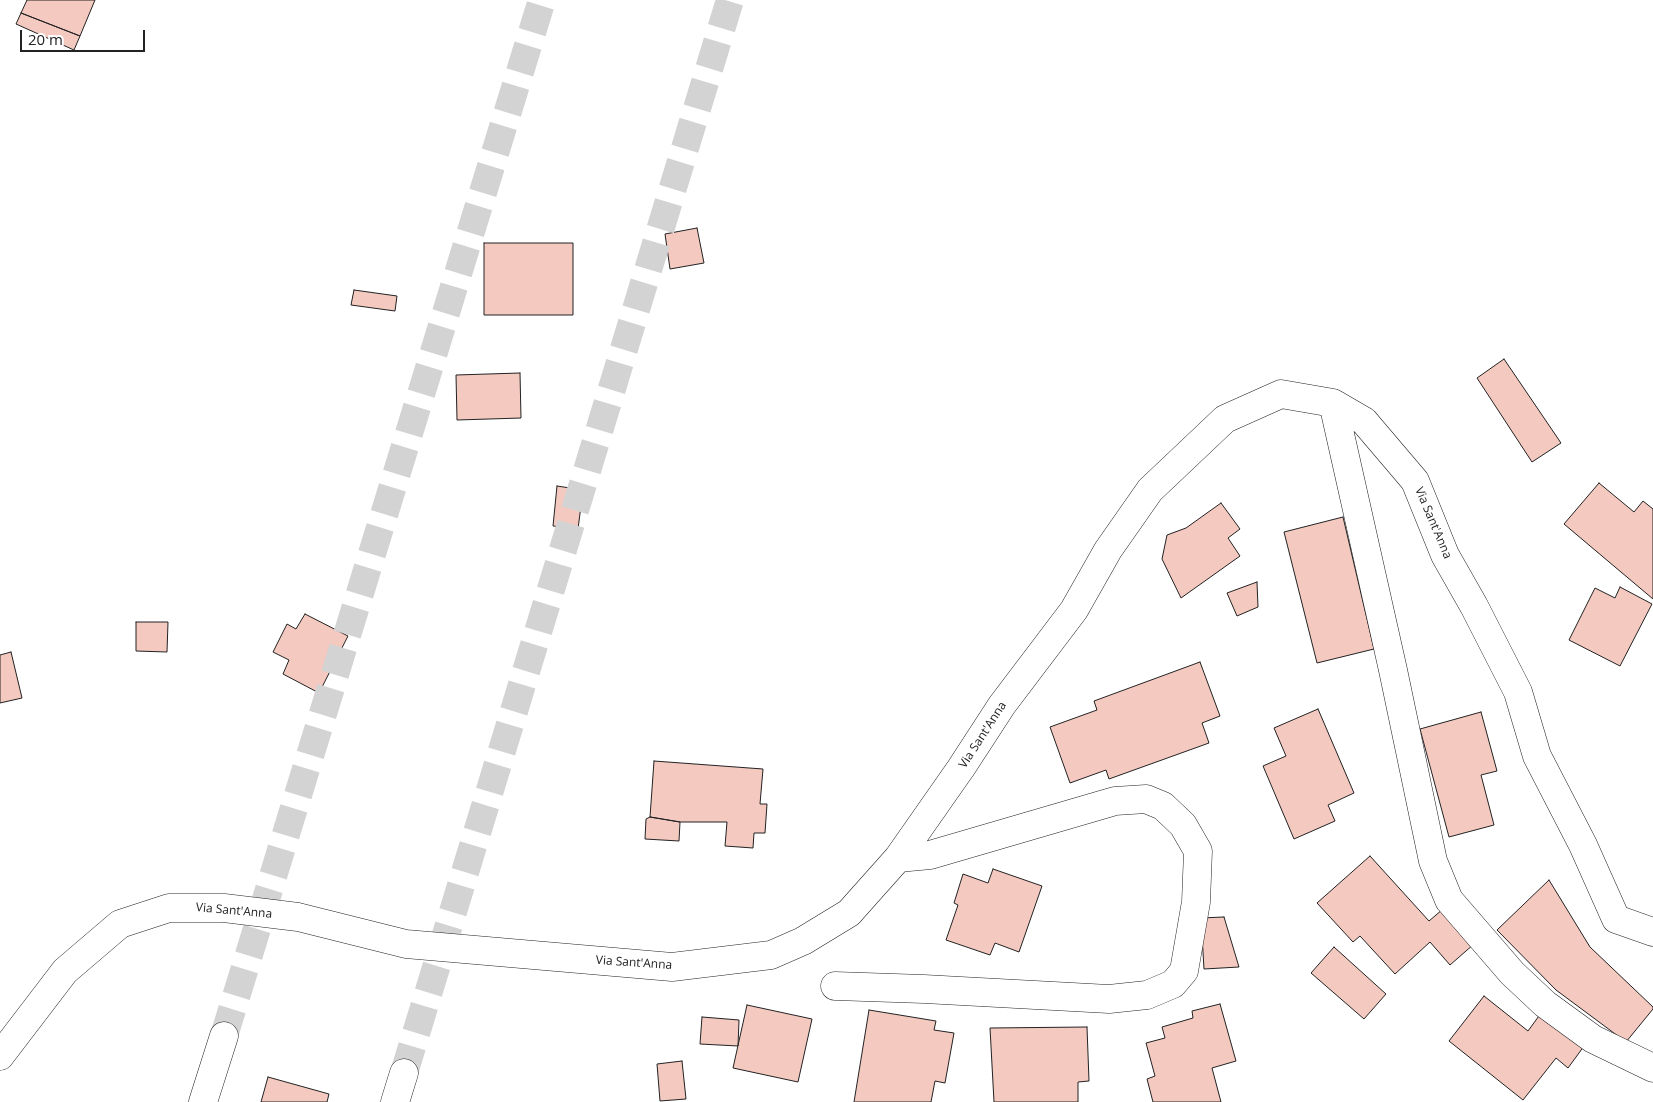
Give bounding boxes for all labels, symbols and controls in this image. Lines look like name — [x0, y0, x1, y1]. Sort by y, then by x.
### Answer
scale bar — [22, 20, 148, 52]
text: 20 m — [28, 29, 63, 49]
street label: Via Sant'Anna — [1411, 485, 1455, 561]
street label: Via Sant'Anna — [956, 699, 1010, 771]
street label: Via Sant'Anna — [195, 900, 273, 922]
street label: Via Sant'Anna — [595, 953, 673, 973]

